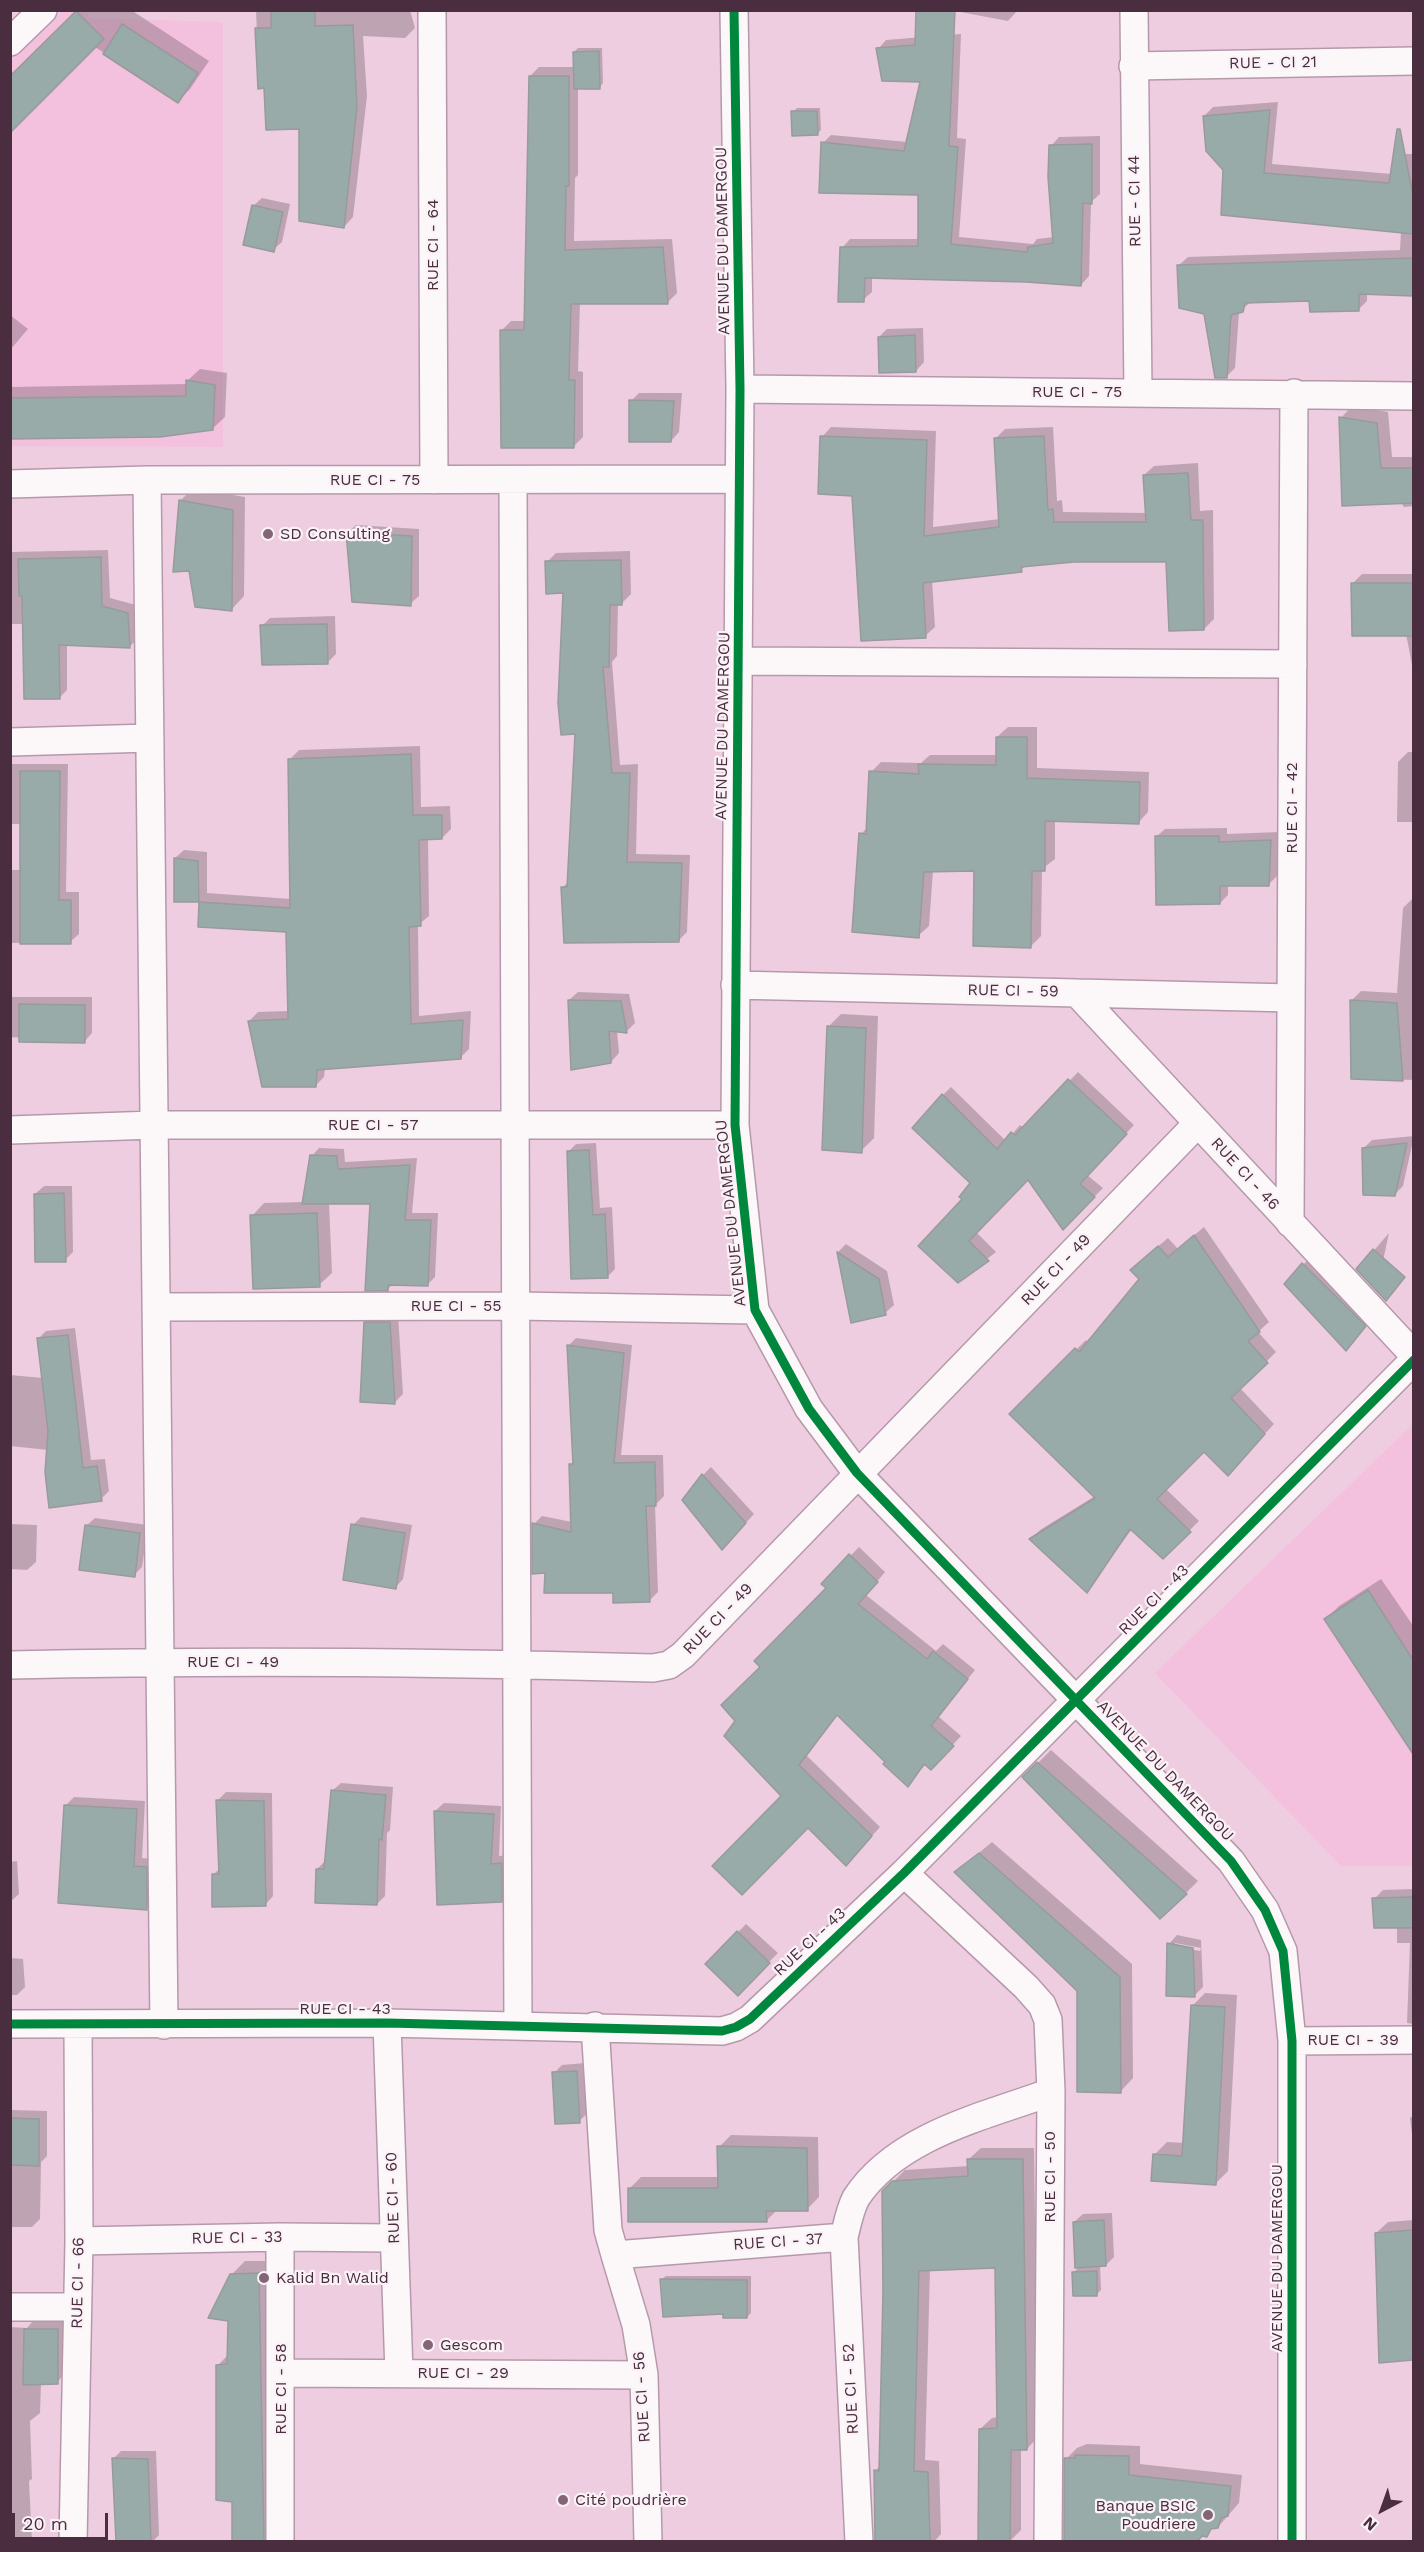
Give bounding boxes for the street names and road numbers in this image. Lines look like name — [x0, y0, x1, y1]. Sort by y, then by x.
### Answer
street label: RUE - CI 21 — [1229, 53, 1317, 73]
street label: AVENUE DU DAMERGOU — [712, 147, 734, 335]
street label: RUE - CI 44 — [1125, 155, 1145, 247]
street label: RUE CI - 64 — [423, 199, 443, 291]
street label: RUE CI - 75 — [1032, 382, 1122, 402]
street label: RUE CI - 75 — [330, 470, 420, 490]
street label: AVENUE DU DAMERGOU — [712, 632, 734, 820]
street label: RUE CI - 42 — [1282, 762, 1302, 854]
street label: RUE CI - 59 — [967, 981, 1059, 1001]
street label: RUE CI - 57 — [328, 1115, 418, 1135]
street label: AVENUE DU DAMERGOU — [712, 1118, 750, 1308]
street label: RUE CI - 46 — [1207, 1134, 1283, 1214]
street label: RUE CI - 49 — [1017, 1230, 1095, 1310]
street label: RUE CI - 55 — [410, 1296, 502, 1316]
street label: RUE CI - 43 — [1115, 1561, 1193, 1639]
street label: RUE CI - 49 — [679, 1579, 757, 1659]
street label: RUE CI - 49 — [187, 1652, 279, 1672]
street label: AVENUE DU DAMERGOU — [1093, 1697, 1237, 1845]
street label: RUE CI - 43 — [770, 1904, 850, 1980]
street label: RUE CI - 43 — [299, 1999, 391, 2019]
street label: RUE CI - 39 — [1307, 2030, 1399, 2050]
street label: RUE CI - 50 — [1040, 2131, 1060, 2223]
street label: RUE CI - 60 — [382, 2152, 404, 2244]
street label: AVENUE DU DAMERGOU — [1267, 2164, 1287, 2352]
street label: RUE CI - 33 — [191, 2228, 283, 2248]
street label: RUE CI - 37 — [732, 2229, 824, 2255]
street label: RUE CI - 66 — [68, 2237, 88, 2329]
street label: RUE CI - 58 — [271, 2343, 291, 2435]
street label: RUE CI - 52 — [839, 2343, 863, 2435]
street label: RUE CI - 56 — [629, 2351, 655, 2443]
street label: RUE CI - 29 — [417, 2363, 509, 2383]

